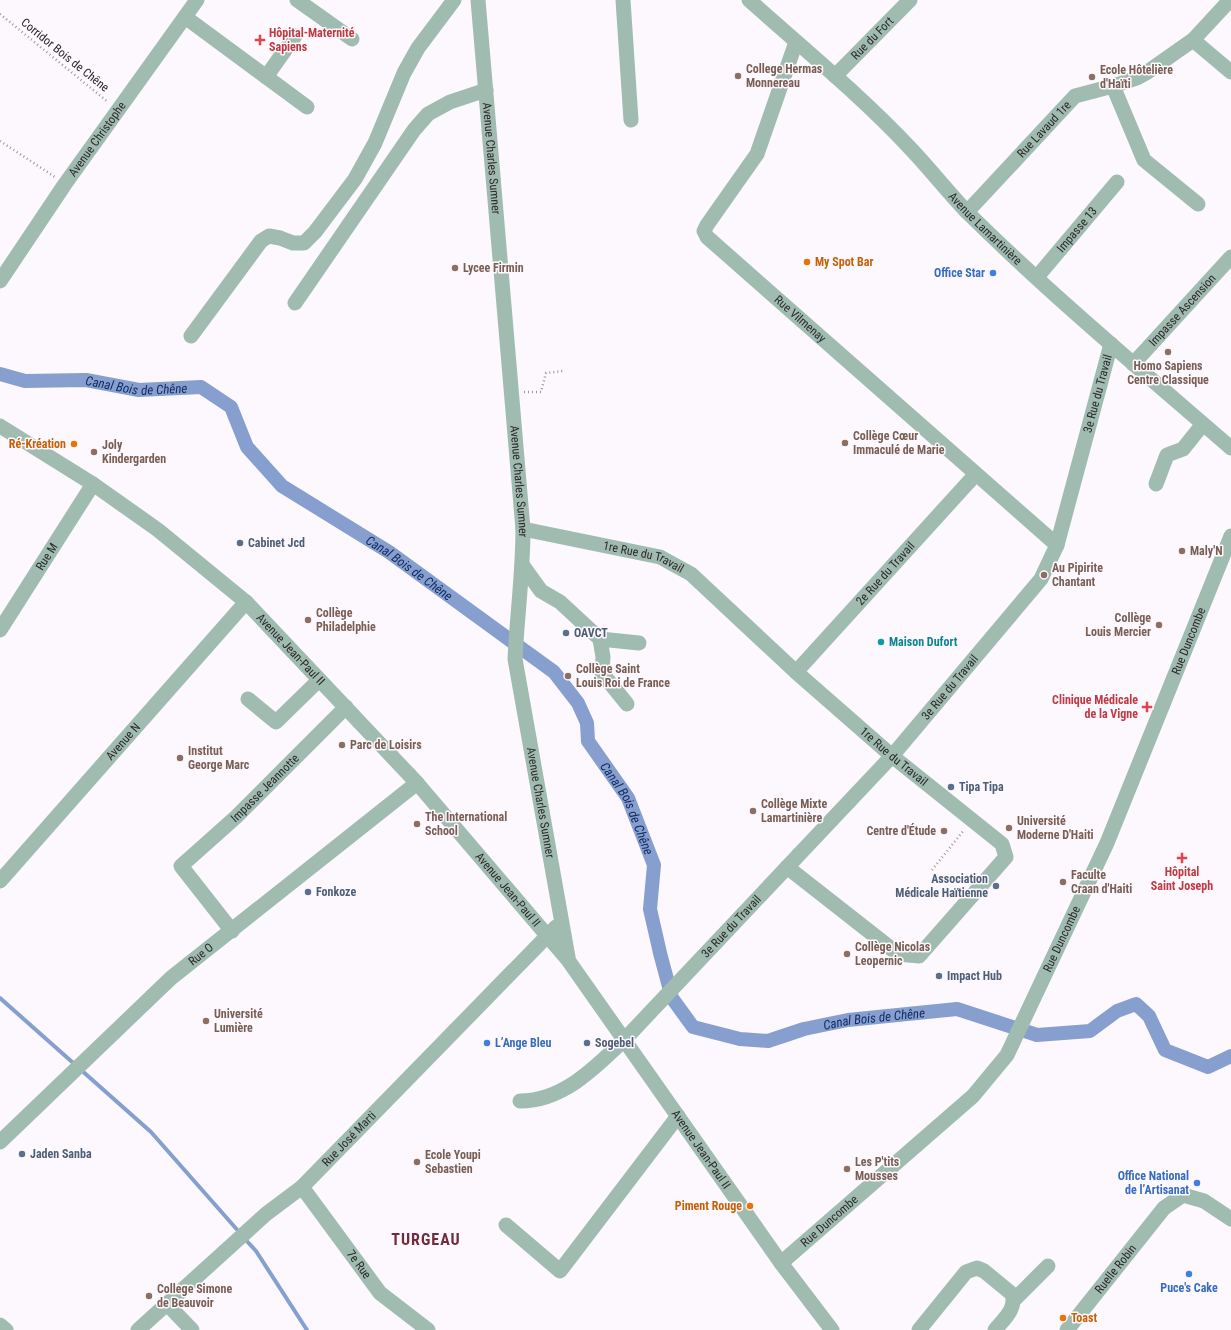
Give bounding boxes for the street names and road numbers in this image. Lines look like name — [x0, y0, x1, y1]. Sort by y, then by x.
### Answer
street label: Rue du Fort — [848, 14, 897, 63]
street label: Corridor Bois de Chêne — [18, 15, 112, 95]
street label: Rue Lavaud 1re — [1014, 98, 1074, 161]
street label: Avenue Christophe — [66, 99, 129, 179]
street label: Avenue Charles Sumner — [480, 102, 503, 215]
street label: Avenue Lamartinière — [945, 189, 1025, 268]
street label: Impasse 13 — [1054, 204, 1100, 255]
street label: Impasse Ascension — [1146, 271, 1219, 349]
street label: Rue Vilmenay — [772, 293, 829, 345]
street label: 3e Rue du Travail — [1080, 353, 1115, 434]
street label: Avenue Charles Sumner — [507, 425, 530, 538]
street label: 1re Rue du Travail — [602, 539, 686, 576]
street label: 2e Rue du Travail — [853, 539, 918, 608]
street label: Rue M — [33, 540, 61, 573]
street label: Rue Duncombe — [1169, 605, 1209, 677]
street label: Avenue Jean-Paul II — [254, 611, 328, 688]
street label: 3e Rue du Travail — [919, 652, 981, 723]
street label: Avenue N — [103, 720, 143, 763]
street label: 1re Rue du Travail — [857, 724, 930, 789]
street label: Avenue Charles Sumner — [524, 746, 557, 859]
street label: Impasse Jeannotte — [228, 751, 302, 825]
street label: Avenue Jean-Paul II — [472, 850, 543, 929]
street label: 3e Rue du Travail — [699, 892, 764, 960]
street label: Rue Duncombe — [1040, 903, 1083, 974]
street label: Rue O — [186, 940, 216, 968]
street label: Avenue Jean-Paul II — [669, 1107, 734, 1191]
street label: Rue José Marti — [319, 1108, 379, 1169]
street label: Rue Duncombe — [798, 1192, 861, 1250]
street label: Ruelle Robin — [1092, 1241, 1139, 1296]
street label: 7e Rue — [344, 1247, 374, 1282]

